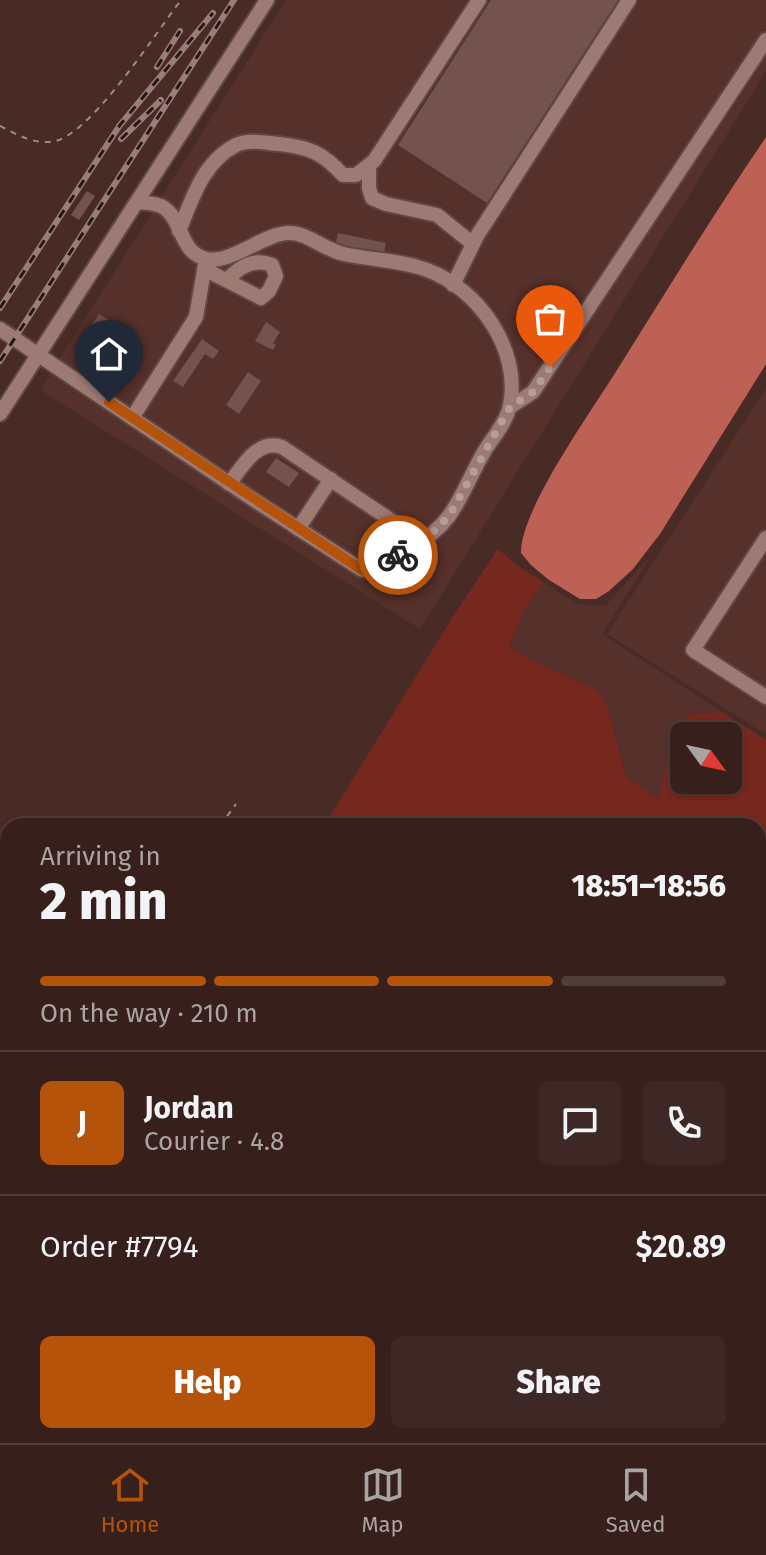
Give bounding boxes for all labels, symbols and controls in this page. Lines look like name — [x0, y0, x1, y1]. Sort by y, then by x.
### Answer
pin — [516, 285, 584, 367]
icon: bag — [528, 297, 572, 341]
pin — [75, 320, 143, 402]
icon: home — [87, 332, 131, 376]
courier — [358, 515, 438, 595]
icon: bike — [376, 533, 420, 577]
north arrow — [670, 722, 742, 794]
map controls — [670, 722, 742, 794]
text: Arriving in — [40, 841, 161, 872]
text: 18:51–18:56 — [571, 868, 726, 904]
text: 2 min — [40, 870, 167, 933]
text: On the way · 210 m — [40, 998, 258, 1029]
button: chat — [538, 1081, 622, 1165]
button: phone — [642, 1081, 726, 1165]
text: Jordan — [144, 1090, 234, 1126]
text: J — [77, 1105, 87, 1141]
text: Courier · 4.8 — [144, 1126, 284, 1157]
text: Order #7794 — [40, 1229, 198, 1265]
text: $20.89 — [636, 1229, 726, 1265]
button: Help — [40, 1336, 375, 1428]
button: Share — [391, 1336, 726, 1428]
tab: Home — [101, 1463, 159, 1538]
tab: Map — [361, 1463, 405, 1538]
tab: Saved — [606, 1463, 665, 1538]

